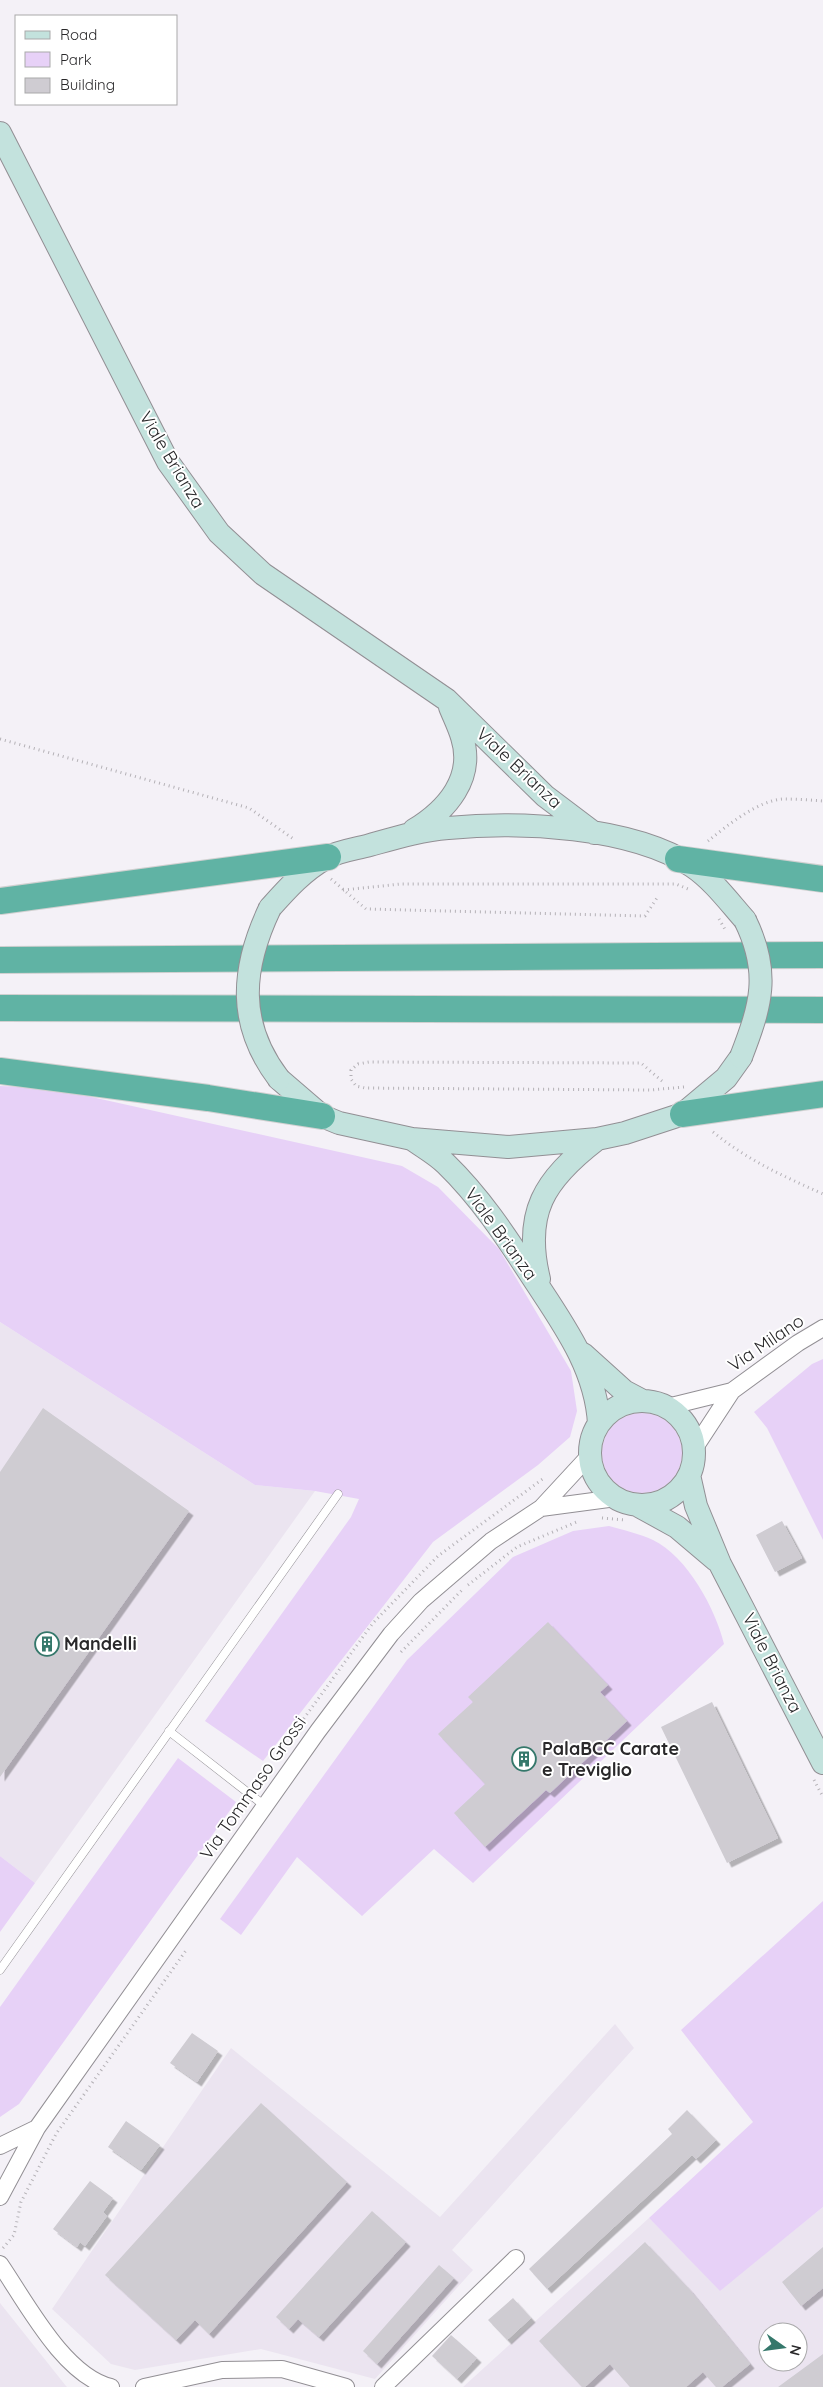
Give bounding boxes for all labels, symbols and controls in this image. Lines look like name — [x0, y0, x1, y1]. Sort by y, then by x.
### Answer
legend — [15, 15, 178, 105]
text: Road — [60, 25, 97, 44]
text: Park — [60, 50, 92, 69]
text: Building — [60, 75, 115, 94]
street label: Viale Brianza — [134, 407, 210, 512]
street label: Viale Brianza — [472, 722, 567, 813]
street label: Viale Brianza — [460, 1183, 543, 1285]
street label: Via Milano — [723, 1309, 808, 1376]
street label: Viale Brianza — [737, 1609, 807, 1717]
building icon: Mandelli — [34, 1631, 60, 1657]
place label: Mandelli — [64, 1632, 137, 1655]
street label: Via Tommaso Grossi — [194, 1712, 311, 1864]
place label: PalaBCC Carate e Treviglio — [542, 1737, 679, 1781]
building icon: PalaBCC Carate e Treviglio — [511, 1746, 537, 1772]
north arrow — [758, 2322, 808, 2372]
text: N — [786, 2343, 806, 2357]

